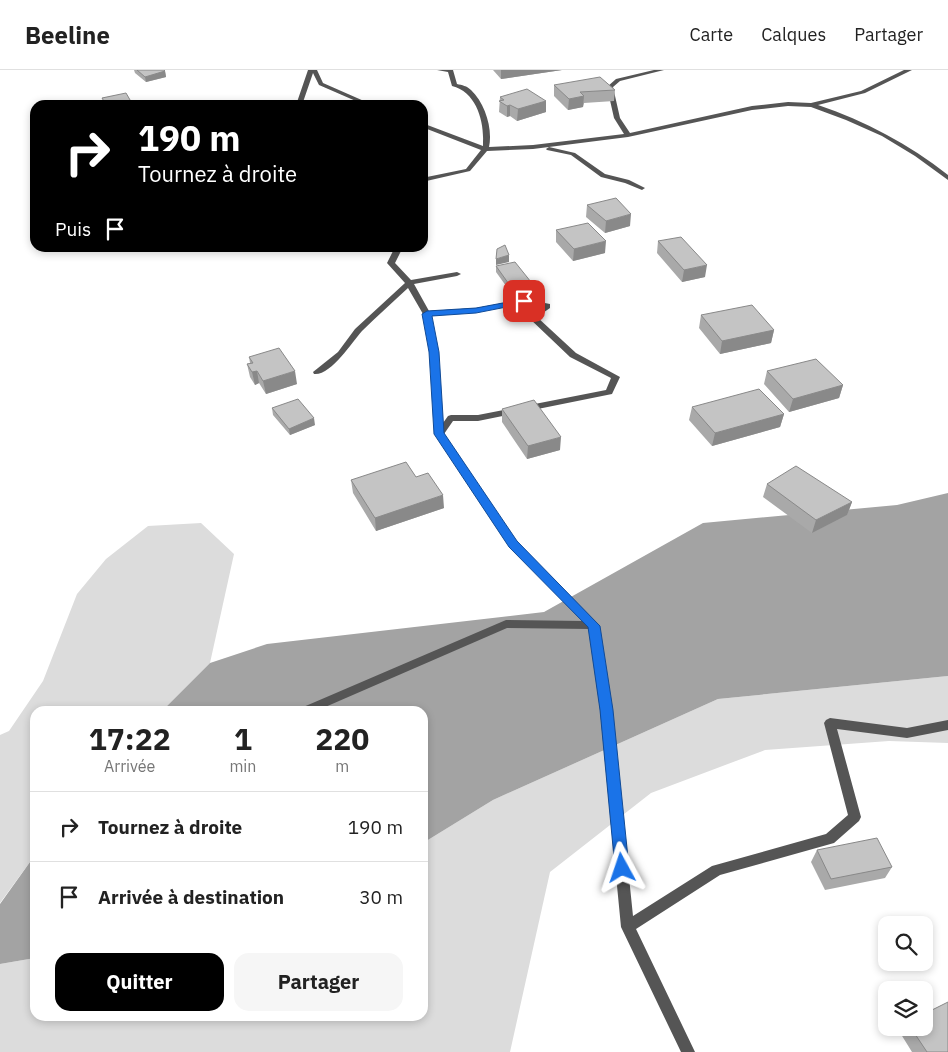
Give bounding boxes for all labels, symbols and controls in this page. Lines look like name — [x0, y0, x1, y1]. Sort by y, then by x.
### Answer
text: Beeline — [25, 19, 110, 51]
text: Carte — [690, 23, 733, 46]
text: Calques — [761, 23, 826, 46]
text: Partager — [854, 23, 923, 46]
text: 190 m — [138, 115, 241, 161]
icon: right — [55, 120, 120, 185]
text: Tournez à droite — [138, 159, 297, 188]
icon: arrive — [101, 215, 129, 243]
text: Puis — [55, 217, 91, 241]
pin — [503, 280, 545, 322]
icon: arrive — [510, 287, 538, 315]
text: 17:22 — [89, 719, 171, 758]
text: 1 — [234, 719, 252, 758]
text: 220 — [315, 719, 369, 758]
text: Arrivée — [104, 756, 155, 776]
text: min — [229, 756, 256, 776]
text: m — [335, 756, 349, 776]
icon: right — [55, 813, 83, 841]
text: Tournez à droite — [98, 815, 242, 839]
text: 190 m — [348, 815, 403, 839]
position arrow — [595, 841, 647, 893]
icon: arrive — [55, 883, 83, 911]
text: Arrivée à destination — [98, 885, 284, 909]
text: 30 m — [359, 885, 403, 909]
map controls — [878, 916, 933, 1036]
button: search — [878, 916, 933, 971]
button: Quitter — [55, 953, 224, 1011]
button: Partager — [234, 953, 403, 1011]
button: layers — [878, 981, 933, 1036]

